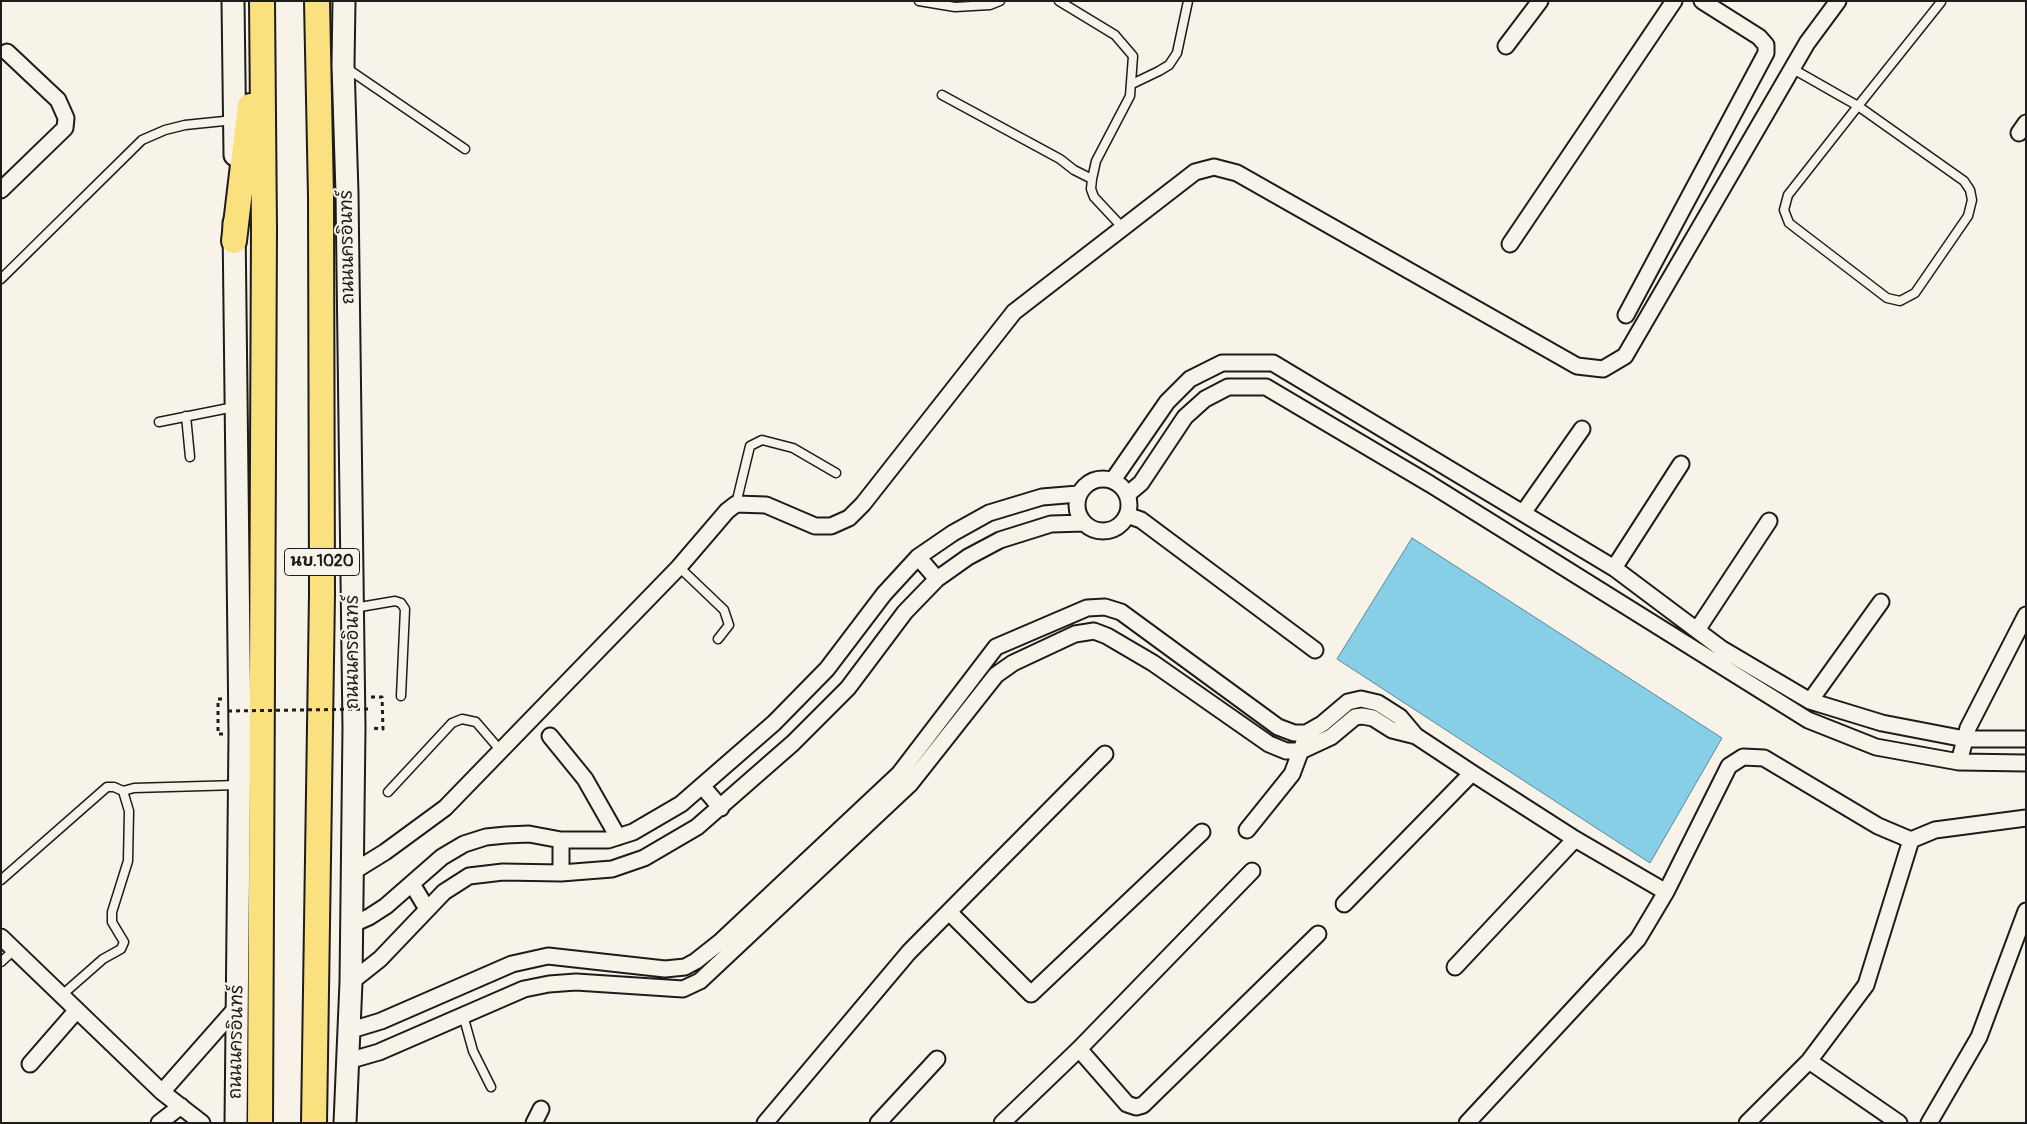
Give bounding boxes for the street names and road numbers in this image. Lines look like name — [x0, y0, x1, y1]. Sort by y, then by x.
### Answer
street label: ถนนนครอินทร์ — [336, 190, 360, 304]
road number: นบ.1020 — [284, 548, 360, 576]
street label: ถนนนครอินทร์ — [342, 595, 364, 709]
street label: ถนนนครอินทร์ — [225, 985, 249, 1099]

